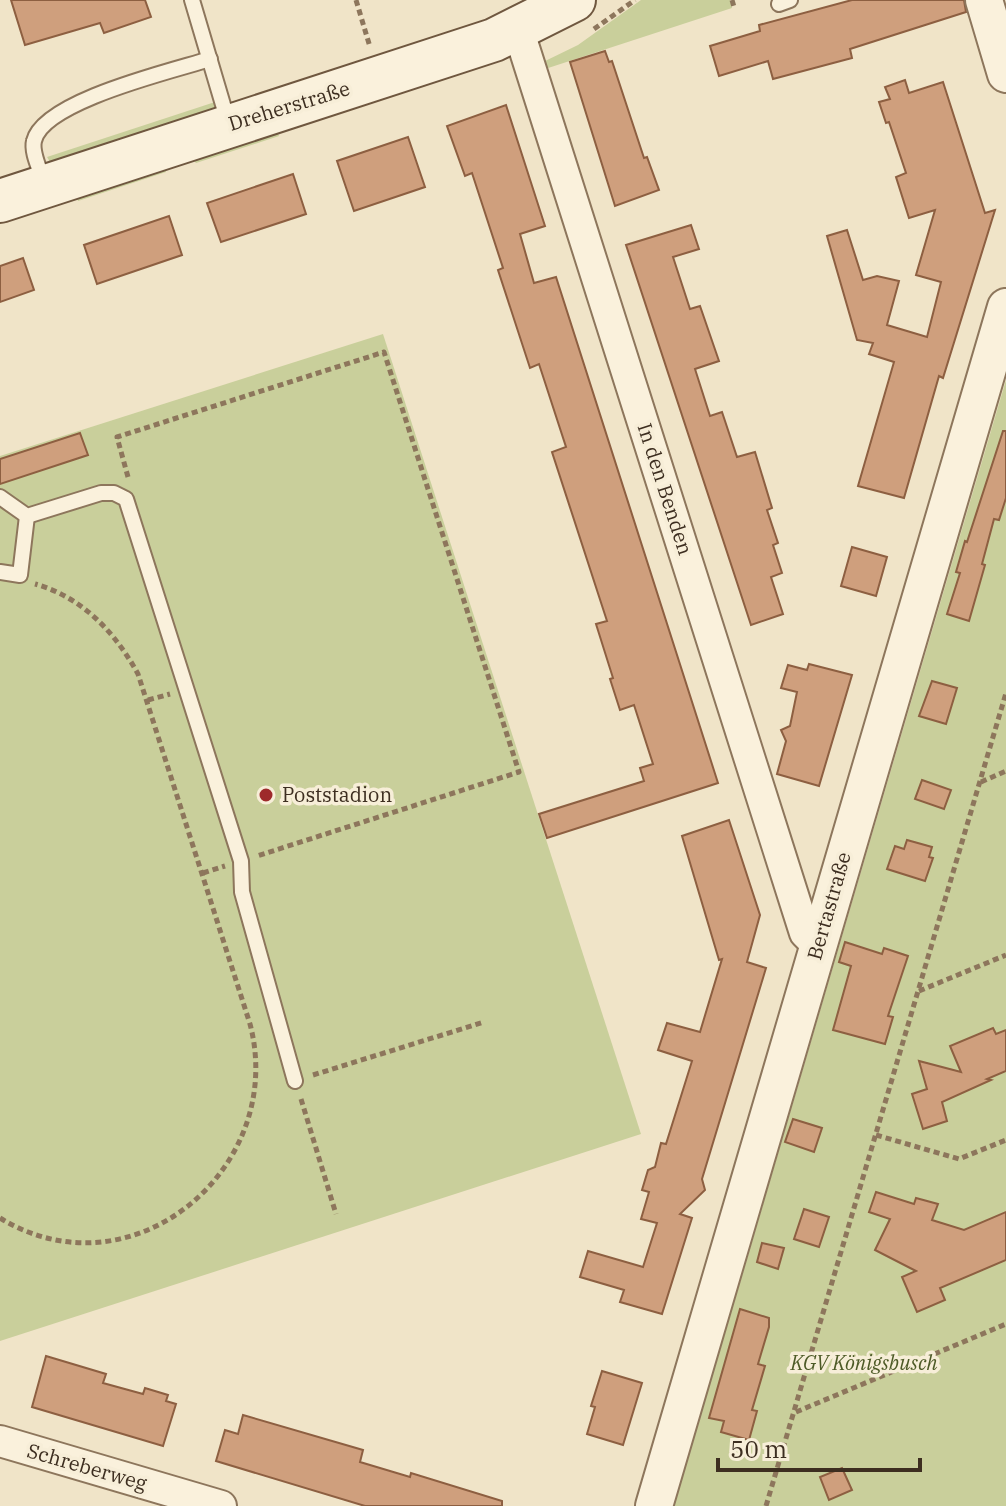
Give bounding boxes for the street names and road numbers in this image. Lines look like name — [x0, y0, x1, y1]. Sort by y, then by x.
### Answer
street label: Dreherstraße — [225, 74, 353, 137]
street label: In den Benden — [631, 419, 700, 558]
street label: Bertastraße — [800, 849, 857, 963]
street label: Schreberweg — [24, 1437, 150, 1497]

